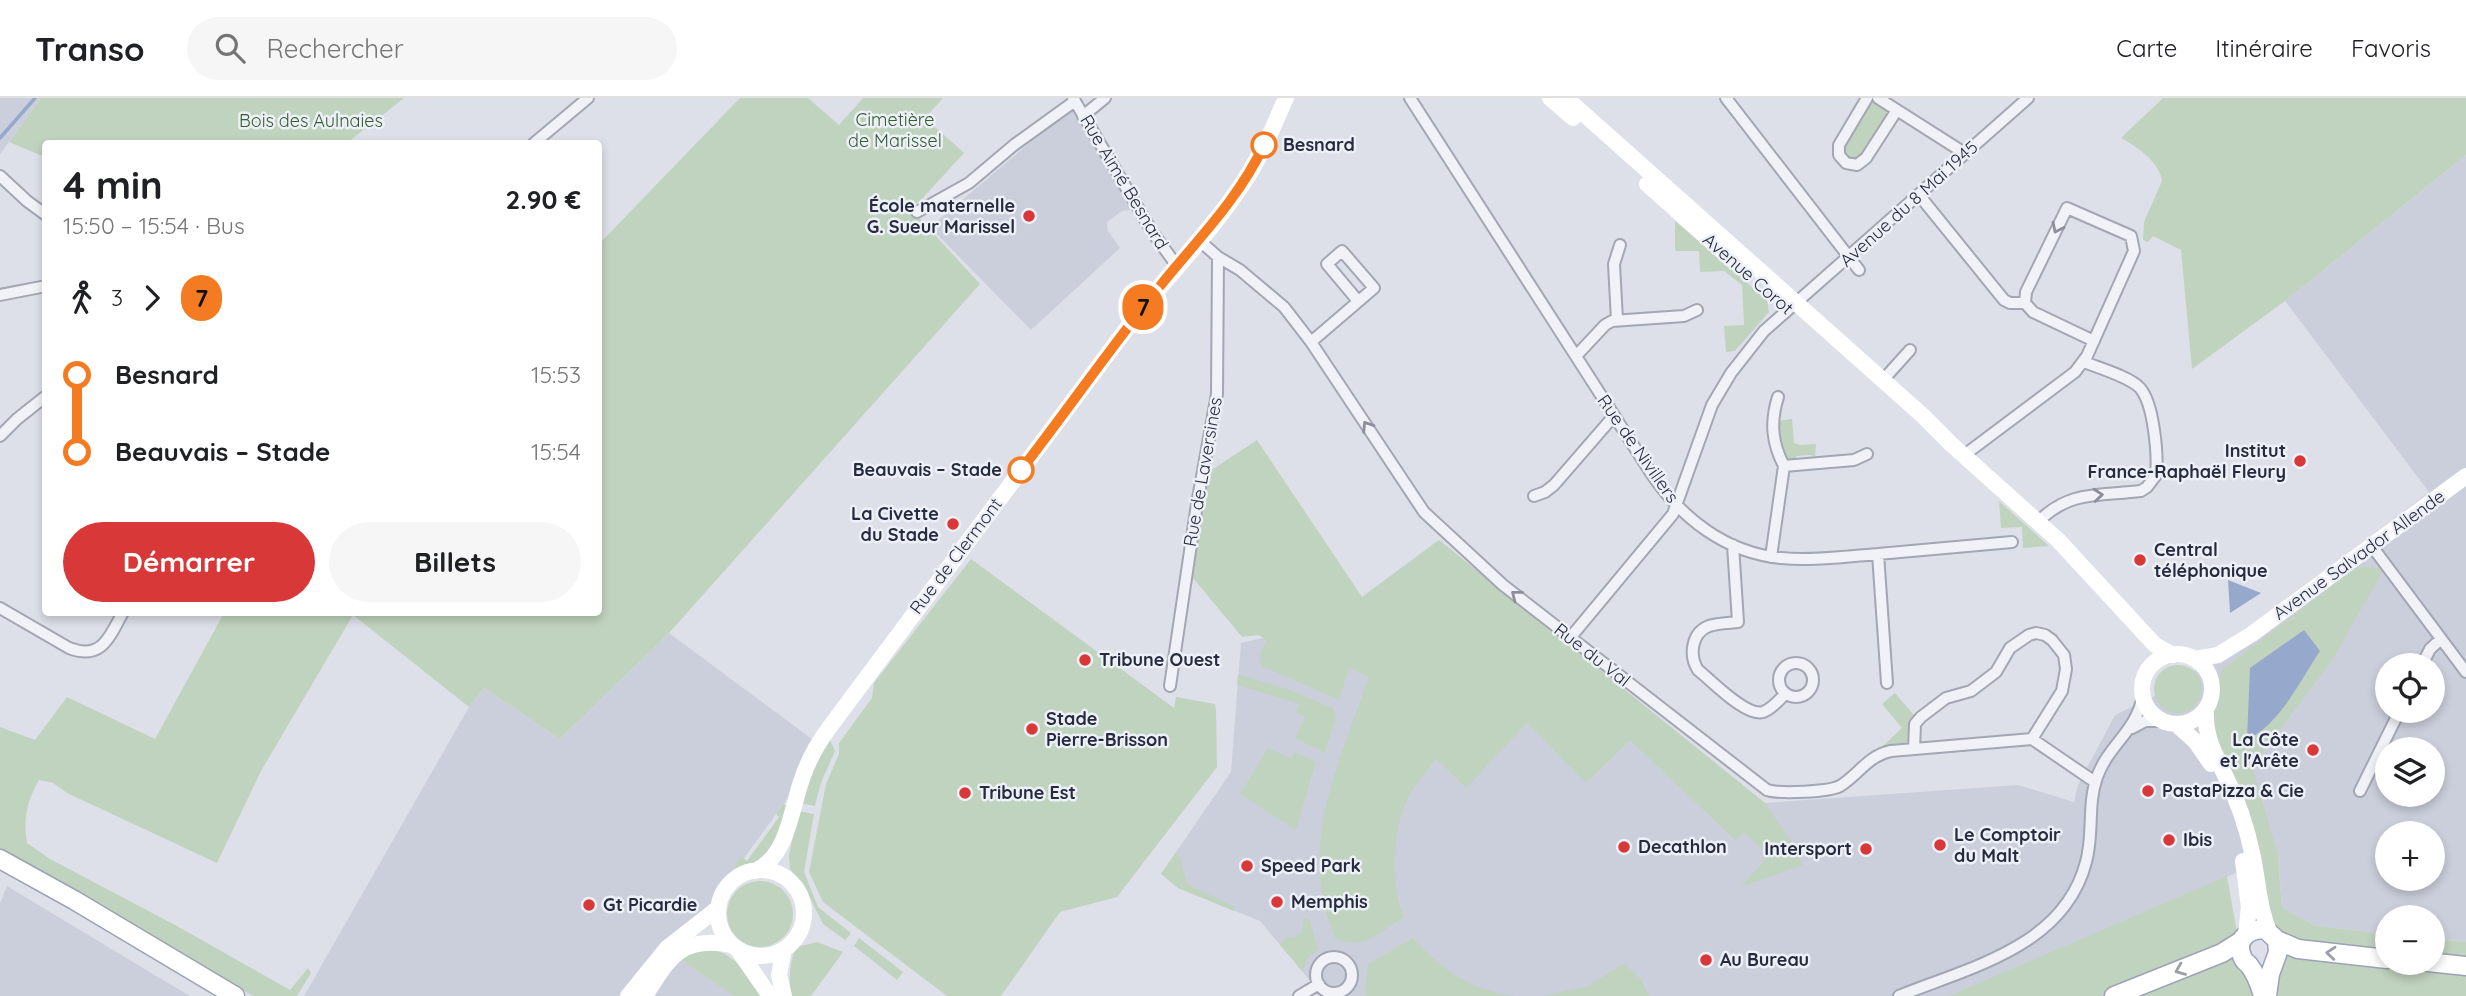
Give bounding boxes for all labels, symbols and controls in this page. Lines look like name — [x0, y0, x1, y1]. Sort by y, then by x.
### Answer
search box — [187, 17, 677, 80]
text: Transo — [35, 28, 145, 69]
icon: search — [211, 29, 249, 67]
text: Rechercher — [267, 32, 404, 65]
text: Carte — [2116, 33, 2177, 63]
text: Itinéraire — [2215, 33, 2313, 63]
text: Favoris — [2351, 33, 2431, 63]
park label: Cimetière de Marissel — [848, 108, 942, 152]
park label: Bois des Aulnaies — [239, 109, 383, 132]
street label: Rue Aimé Besnard — [1075, 110, 1174, 253]
marker: Besnard — [1251, 132, 1277, 158]
place label: Besnard — [1283, 133, 1355, 156]
street label: Avenue du 8 Mai 1945 — [1835, 135, 1983, 272]
text: 4 min — [63, 161, 163, 209]
text: 2.90 € — [505, 183, 581, 216]
place label: École maternelle G. Sueur Marissel — [867, 194, 1015, 238]
marker: École maternelle G. Sueur Marissel — [1021, 208, 1037, 224]
text: 15:50 – 15:54 · Bus — [63, 211, 245, 240]
one-way arrow — [2051, 221, 2065, 233]
street label: Avenue Corot — [1698, 228, 1798, 319]
icon: walk — [63, 279, 101, 317]
icon: forward — [133, 279, 171, 317]
text: 3 — [111, 283, 123, 312]
text: 7 — [195, 283, 208, 313]
line badge: 7 — [1120, 284, 1166, 330]
text: 7 — [1136, 292, 1150, 322]
text: Besnard — [115, 358, 219, 391]
text: 15:53 — [531, 360, 581, 389]
street label: Rue de Nivillers — [1593, 390, 1684, 507]
street label: Rue de Laversines — [1178, 395, 1227, 548]
one-way arrow — [1362, 421, 1375, 434]
text: Beauvais – Stade — [115, 435, 330, 468]
text: 15:54 — [531, 437, 581, 466]
place label: Institut France-Raphaël Fleury — [2088, 439, 2286, 483]
marker: Institut France-Raphaël Fleury — [2292, 453, 2308, 469]
marker: Beauvais – Stade — [1008, 457, 1034, 483]
place label: Beauvais – Stade — [853, 458, 1002, 481]
street label: Avenue Salvador Allende — [2268, 485, 2449, 625]
one-way arrow — [2093, 488, 2104, 503]
street label: Rue de Clermont — [904, 493, 1007, 618]
place label: La Civette du Stade — [851, 502, 939, 546]
marker: La Civette du Stade — [945, 516, 961, 532]
button: Démarrer — [63, 522, 315, 602]
button: Billets — [329, 522, 581, 602]
place label: Central téléphonique — [2154, 538, 2268, 582]
marker: Central téléphonique — [2132, 552, 2148, 568]
one-way arrow — [1512, 591, 1524, 604]
street label: Rue du Val — [1550, 618, 1635, 691]
place label: Tribune Ouest — [1099, 648, 1220, 671]
marker: Tribune Ouest — [1077, 652, 1093, 668]
map controls — [2375, 653, 2445, 975]
button: locate — [2375, 653, 2445, 723]
place label: Stade Pierre-Brisson — [1046, 707, 1168, 751]
marker: Stade Pierre-Brisson — [1024, 721, 1040, 737]
place label: La Côte et l'Arête — [2220, 728, 2299, 772]
button: layers — [2375, 737, 2445, 807]
marker: La Côte et l'Arête — [2305, 742, 2321, 758]
place label: PastaPizza & Cie — [2162, 779, 2304, 802]
place label: Tribune Est — [979, 781, 1076, 804]
marker: PastaPizza & Cie — [2140, 783, 2156, 799]
marker: Tribune Est — [957, 785, 973, 801]
button: + — [2375, 821, 2445, 891]
place label: Le Comptoir du Malt — [1954, 823, 2061, 867]
place label: Ibis — [2183, 828, 2213, 851]
marker: Ibis — [2161, 832, 2177, 848]
place label: Decathlon — [1638, 835, 1727, 858]
place label: Intersport — [1764, 837, 1852, 860]
marker: Le Comptoir du Malt — [1932, 837, 1948, 853]
marker: Decathlon — [1616, 839, 1632, 855]
marker: Intersport — [1858, 841, 1874, 857]
place label: Speed Park — [1261, 854, 1361, 877]
marker: Speed Park — [1239, 858, 1255, 874]
place label: Memphis — [1291, 890, 1368, 913]
place label: Gt Picardie — [603, 893, 697, 916]
marker: Memphis — [1269, 894, 1285, 910]
marker: Gt Picardie — [581, 897, 597, 913]
button: − — [2375, 905, 2445, 975]
one-way arrow — [2325, 946, 2336, 961]
place label: Au Bureau — [1720, 948, 1809, 971]
marker: Au Bureau — [1698, 952, 1714, 968]
one-way arrow — [2175, 961, 2187, 975]

